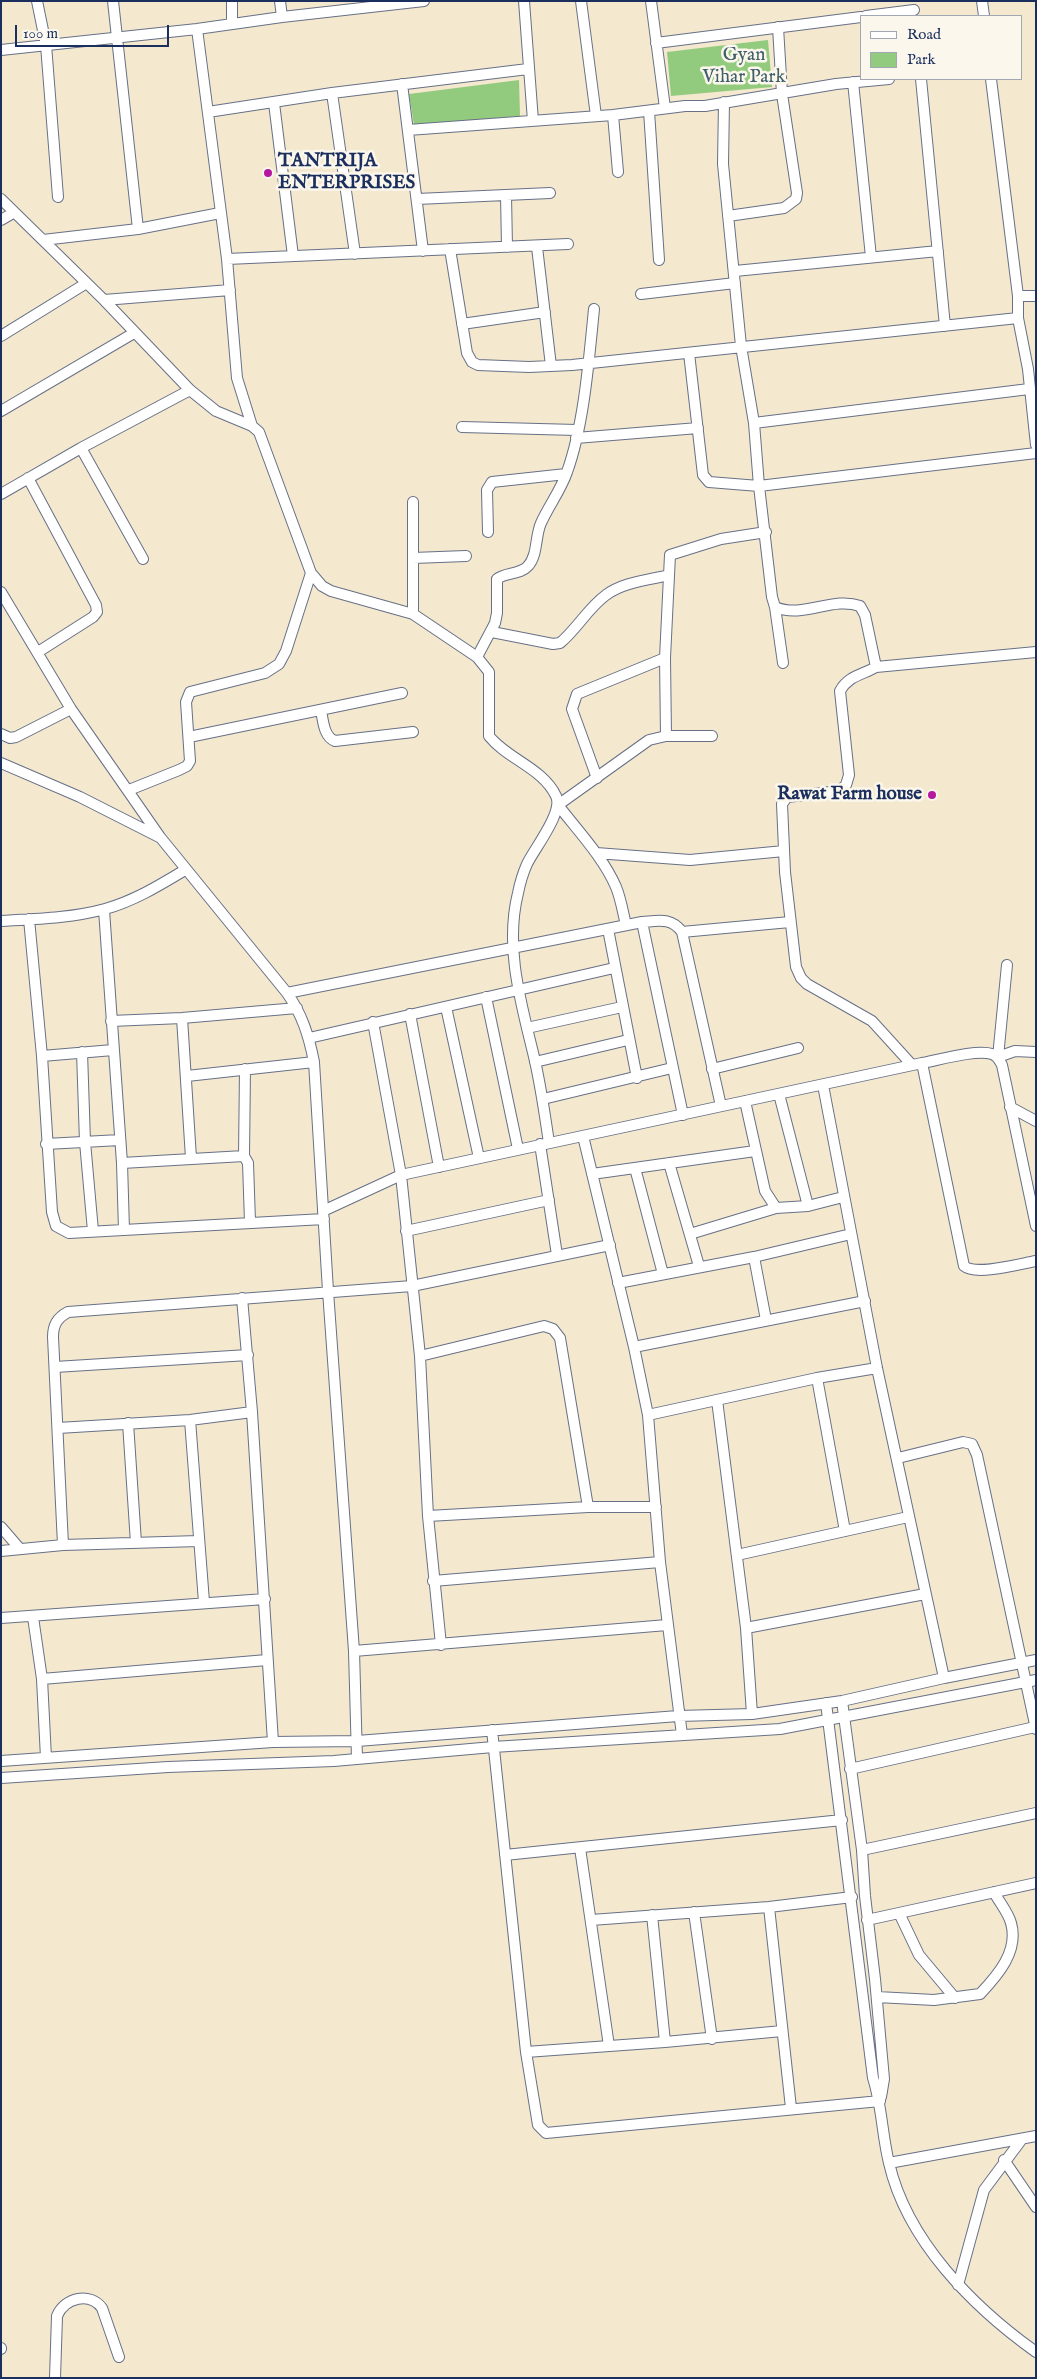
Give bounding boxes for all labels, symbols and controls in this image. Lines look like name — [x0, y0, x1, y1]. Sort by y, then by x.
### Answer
scale bar — [18, 15, 171, 47]
legend — [860, 15, 1022, 80]
text: 100 m — [23, 24, 58, 43]
text: Road — [907, 25, 941, 44]
park label: Gyan Vihar Park — [702, 45, 786, 89]
text: Park — [907, 50, 936, 69]
place label: TANTRIJA ENTERPRISES — [278, 151, 415, 195]
marker: TANTRIJA ENTERPRISES — [262, 167, 274, 179]
place label: Rawat Farm house — [777, 784, 922, 806]
marker: Rawat Farm house — [926, 789, 938, 801]

